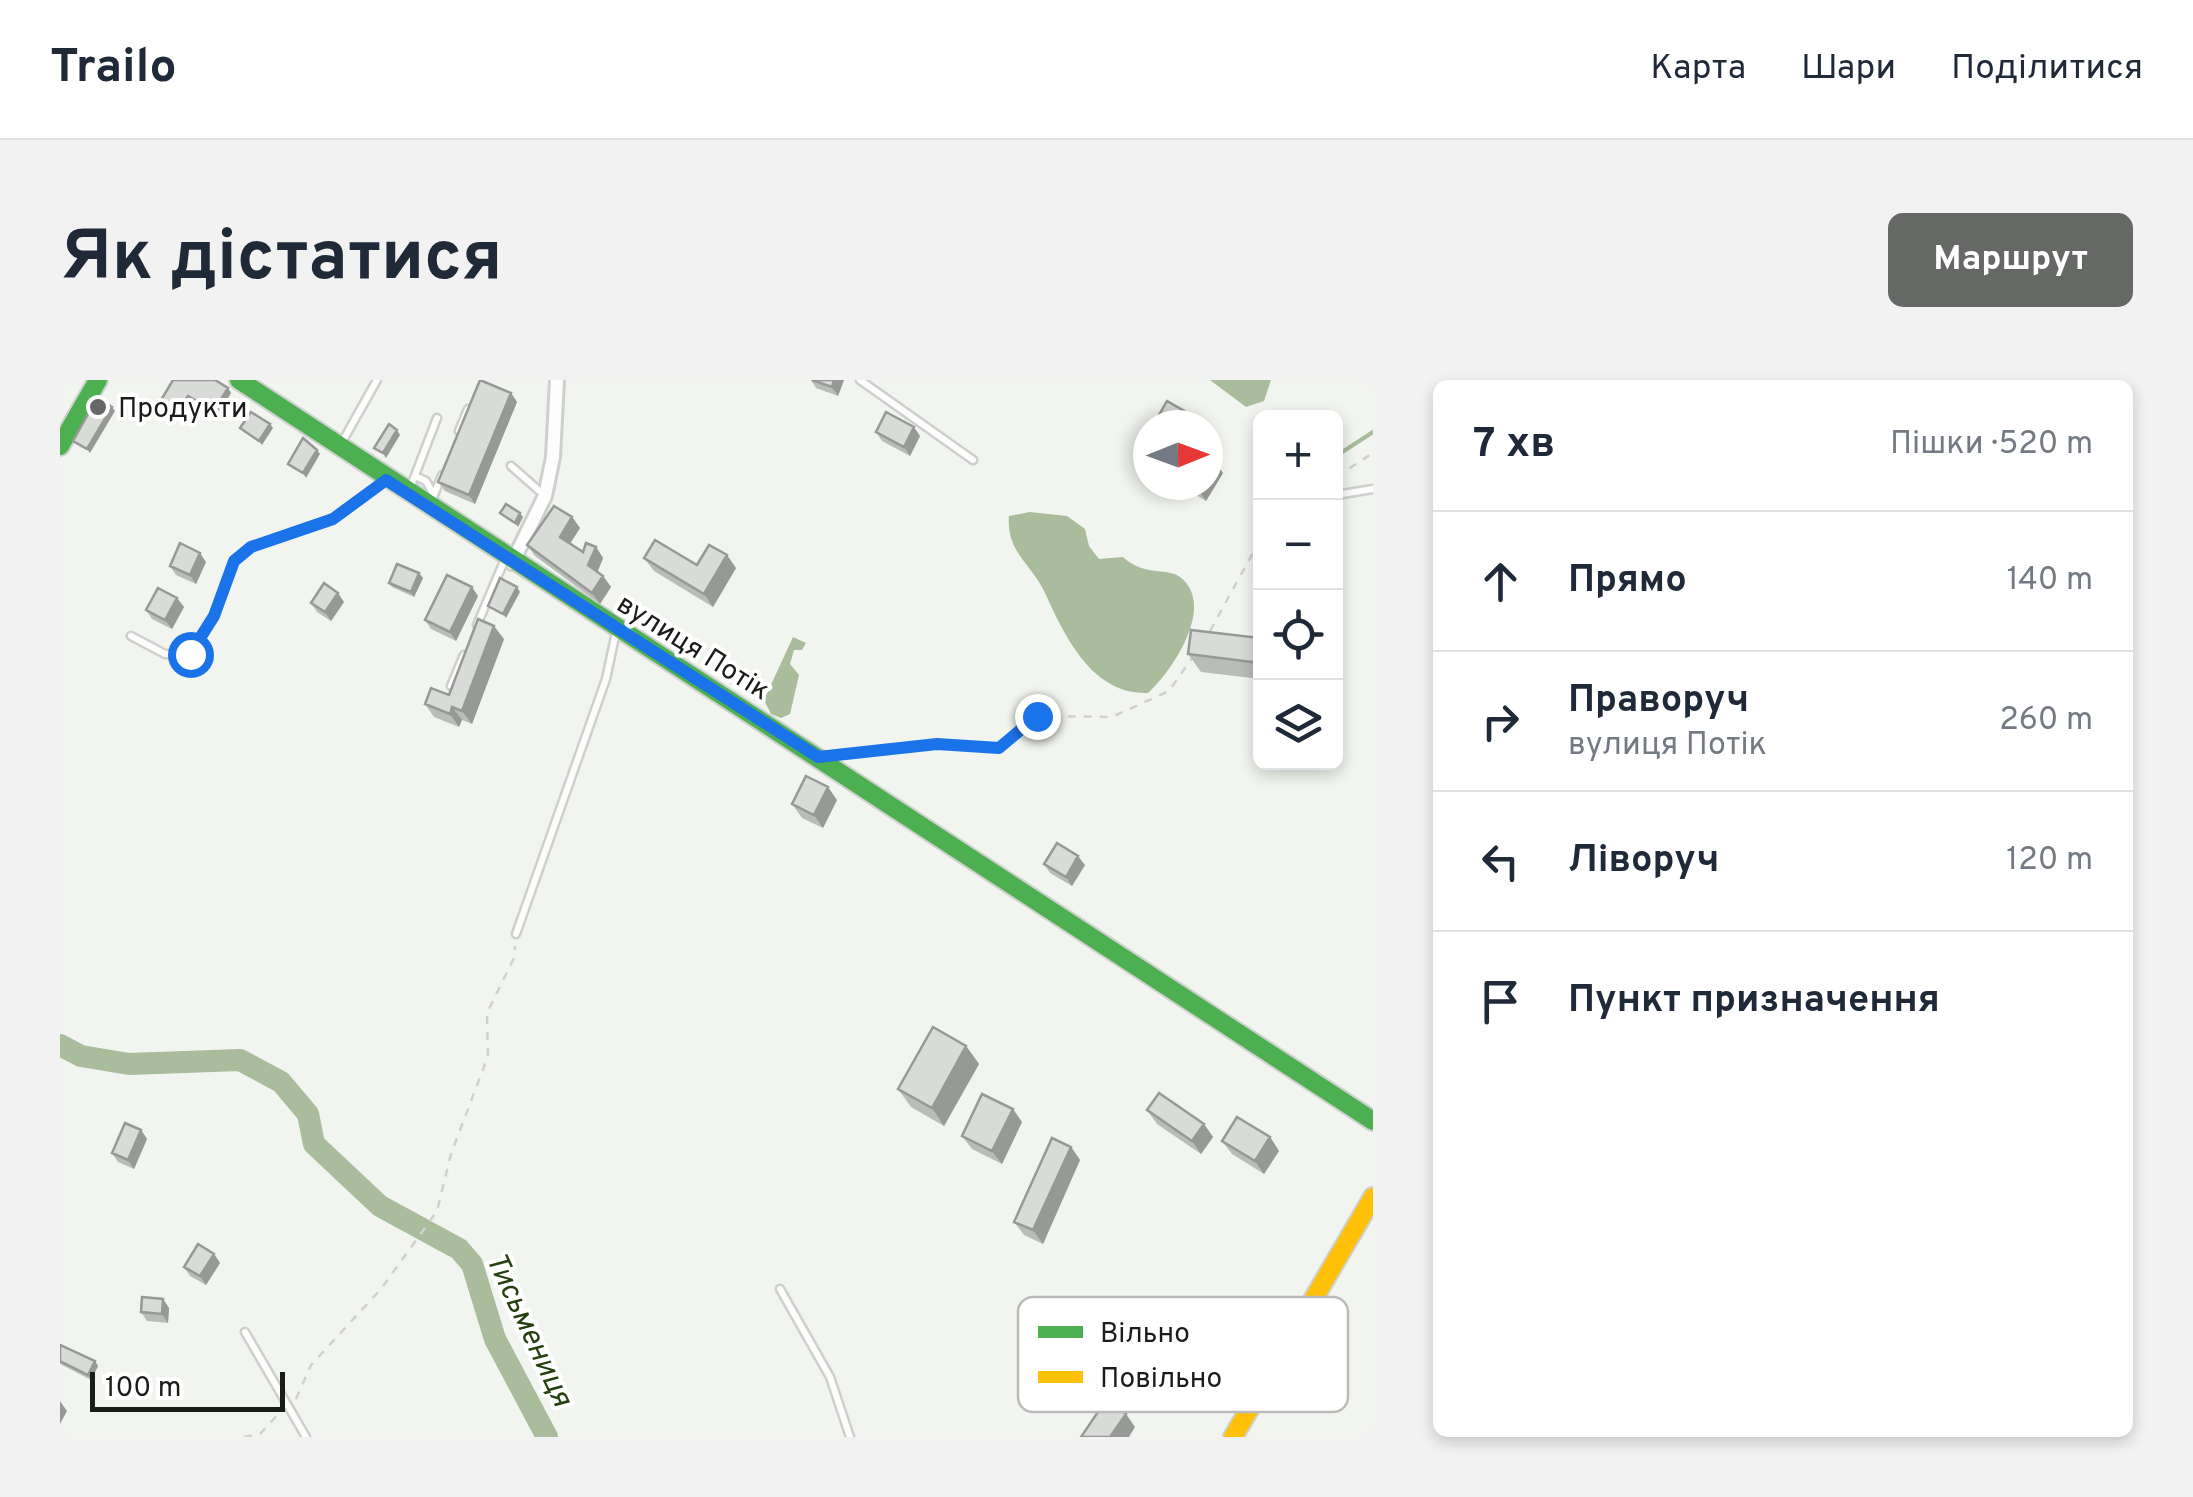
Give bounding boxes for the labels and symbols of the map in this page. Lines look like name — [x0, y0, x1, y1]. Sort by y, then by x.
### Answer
place label: Продукти — [118, 392, 248, 428]
marker: Продукти — [87, 396, 109, 418]
north arrow — [1133, 410, 1223, 500]
street label: вулиця Потік — [609, 587, 776, 710]
route start — [168, 632, 214, 678]
route end — [1015, 694, 1061, 740]
water label: Тисьмениця — [476, 1247, 580, 1413]
legend — [1018, 1297, 1348, 1412]
text: Вільно — [1100, 1317, 1190, 1353]
text: Повільно — [1100, 1362, 1222, 1398]
scale bar — [90, 1367, 285, 1412]

